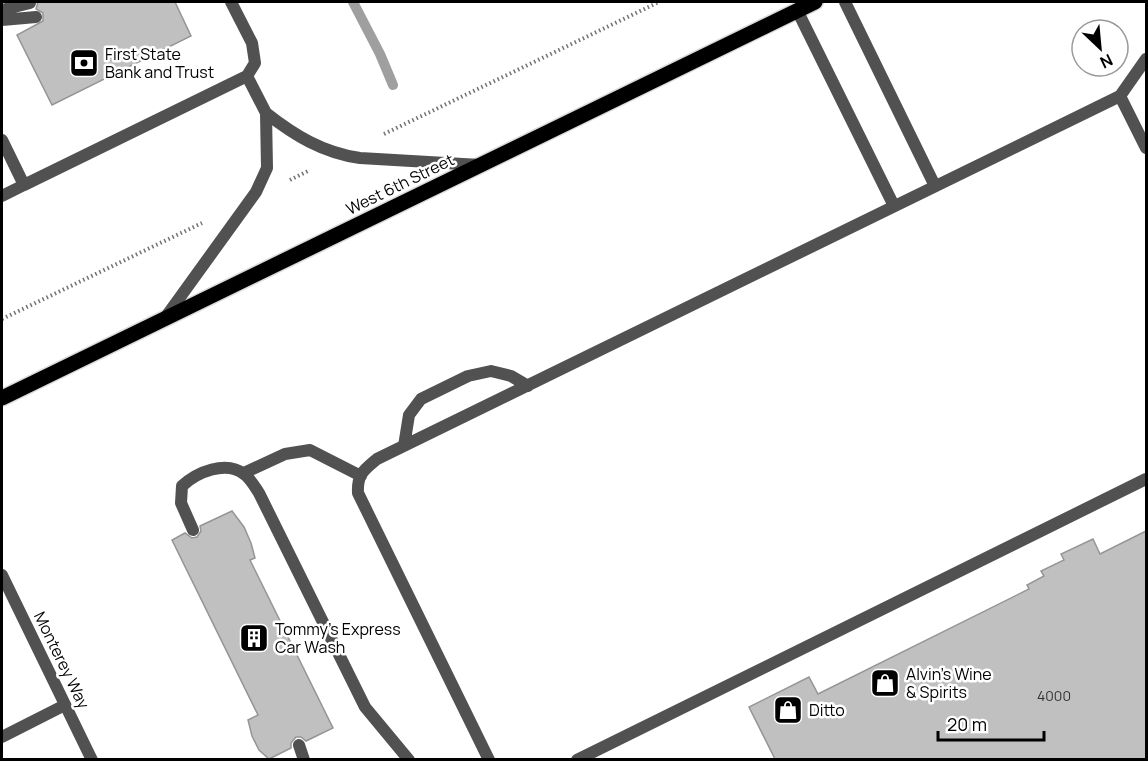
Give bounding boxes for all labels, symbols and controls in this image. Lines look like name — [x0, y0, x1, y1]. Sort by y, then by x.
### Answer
north arrow — [1070, 18, 1130, 78]
place label: First State Bank and Trust — [105, 43, 214, 83]
bank icon: First State Bank and Trust — [68, 47, 100, 79]
text: N — [1097, 49, 1117, 74]
street label: West 6th Street — [342, 148, 458, 220]
street label: Monterey Way — [29, 608, 95, 713]
place label: Tommy's Express Car Wash — [275, 618, 401, 658]
building icon: Tommy's Express Car Wash — [238, 622, 270, 654]
place label: Alvin's Wine & Spirits — [906, 663, 992, 703]
shop icon: Alvin's Wine & Spirits — [869, 667, 901, 699]
house number: 4000 — [1037, 686, 1071, 705]
shop icon: Ditto — [772, 694, 804, 726]
place label: Ditto — [809, 699, 845, 721]
scale bar — [938, 704, 1044, 742]
text: 20 m — [947, 712, 987, 736]

